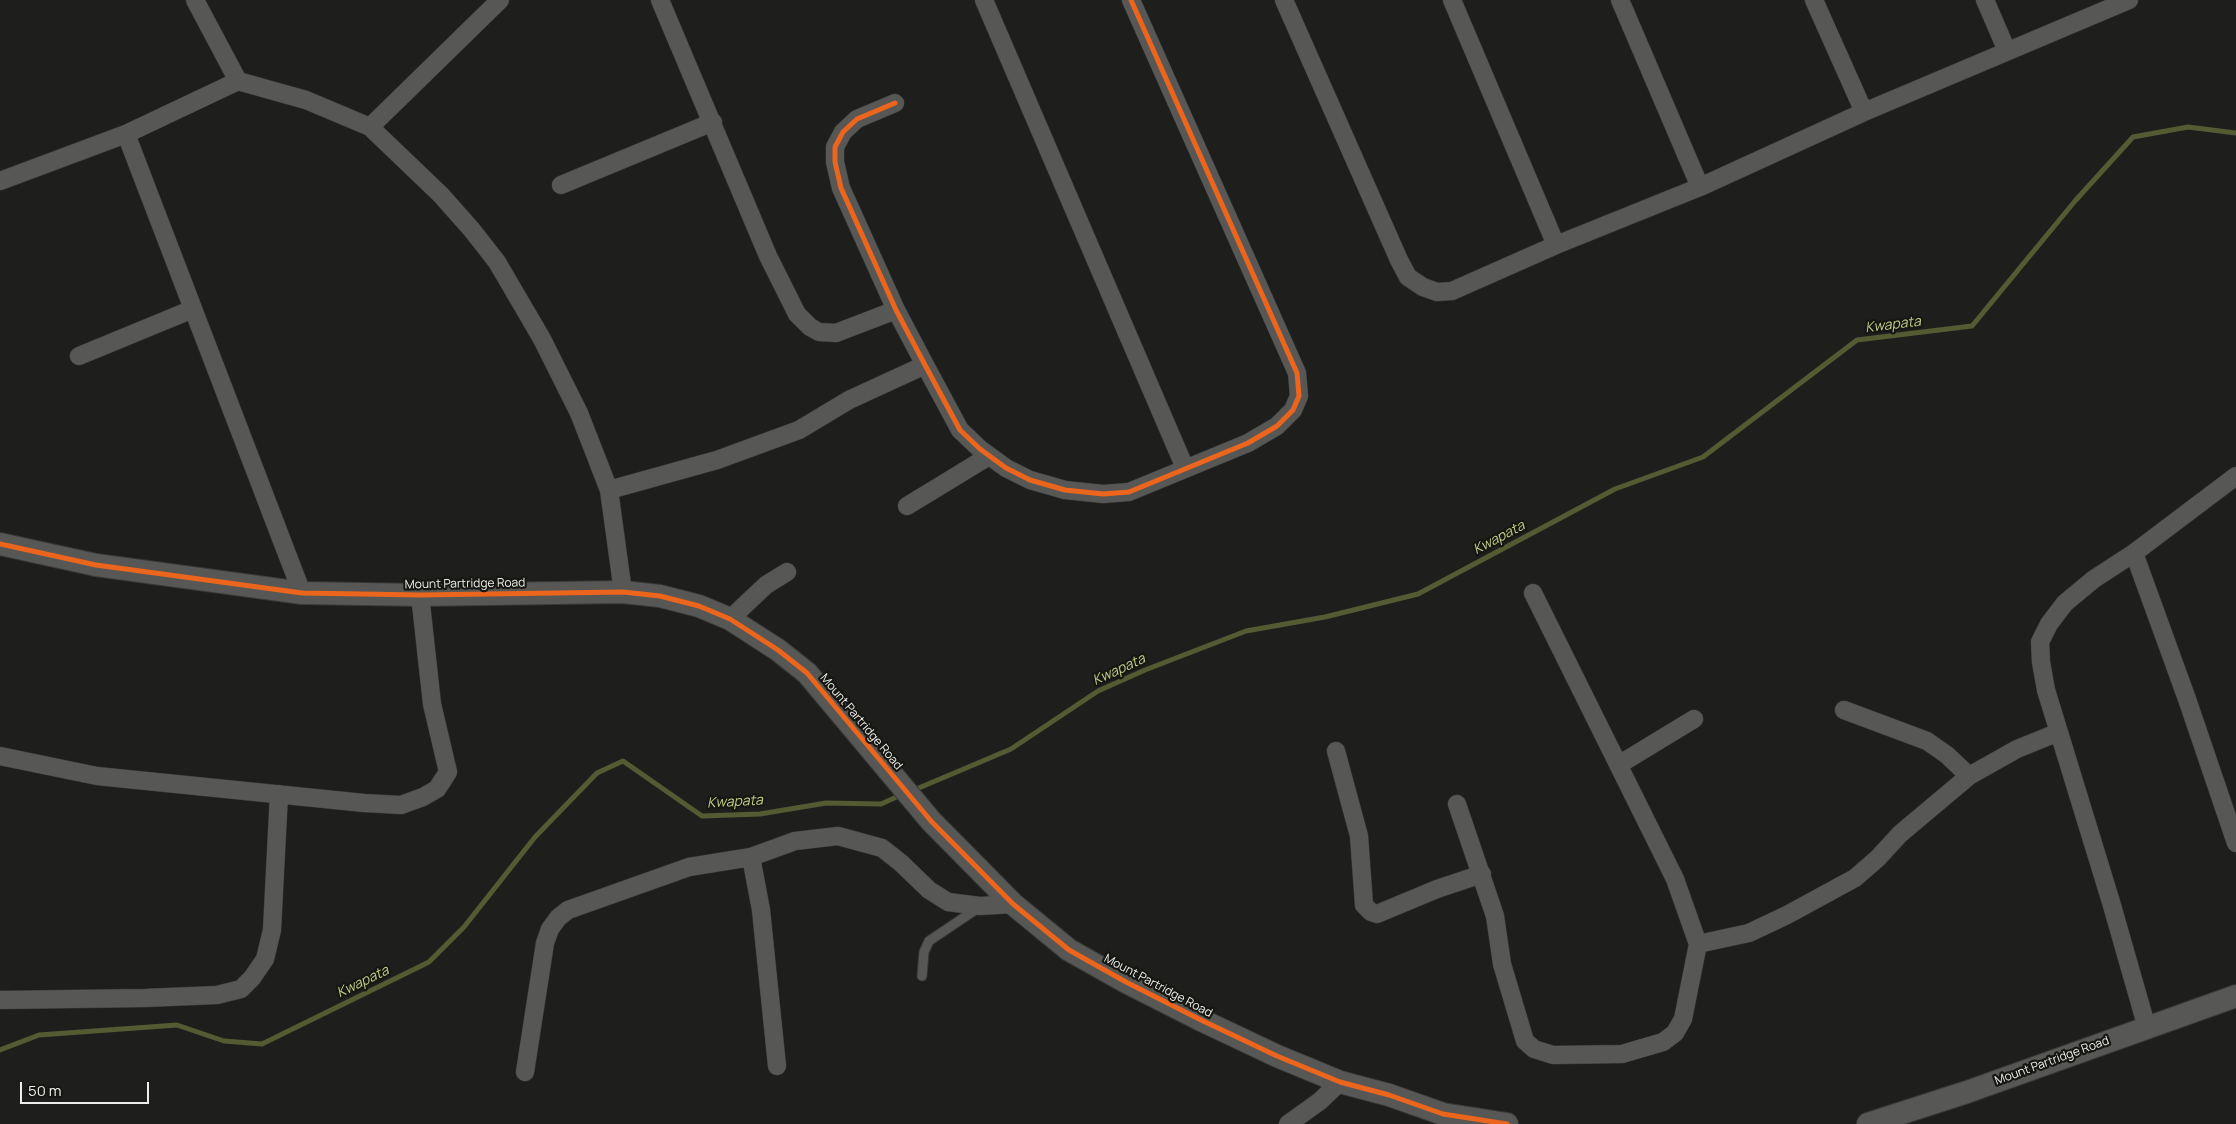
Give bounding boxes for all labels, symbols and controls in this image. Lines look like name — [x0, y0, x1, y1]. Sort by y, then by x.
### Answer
water label: Kwapata — [1864, 313, 1922, 337]
water label: Kwapata — [1470, 517, 1528, 559]
street label: Mount Partridge Road — [405, 576, 525, 592]
water label: Kwapata — [1090, 651, 1148, 689]
street label: Mount Partridge Road — [817, 671, 905, 773]
water label: Kwapata — [707, 792, 763, 812]
street label: Mount Partridge Road — [1101, 951, 1215, 1021]
water label: Kwapata — [334, 962, 392, 1002]
street label: Mount Partridge Road — [1993, 1034, 2111, 1088]
scale bar — [22, 1072, 151, 1104]
text: 50 m — [28, 1080, 62, 1101]

